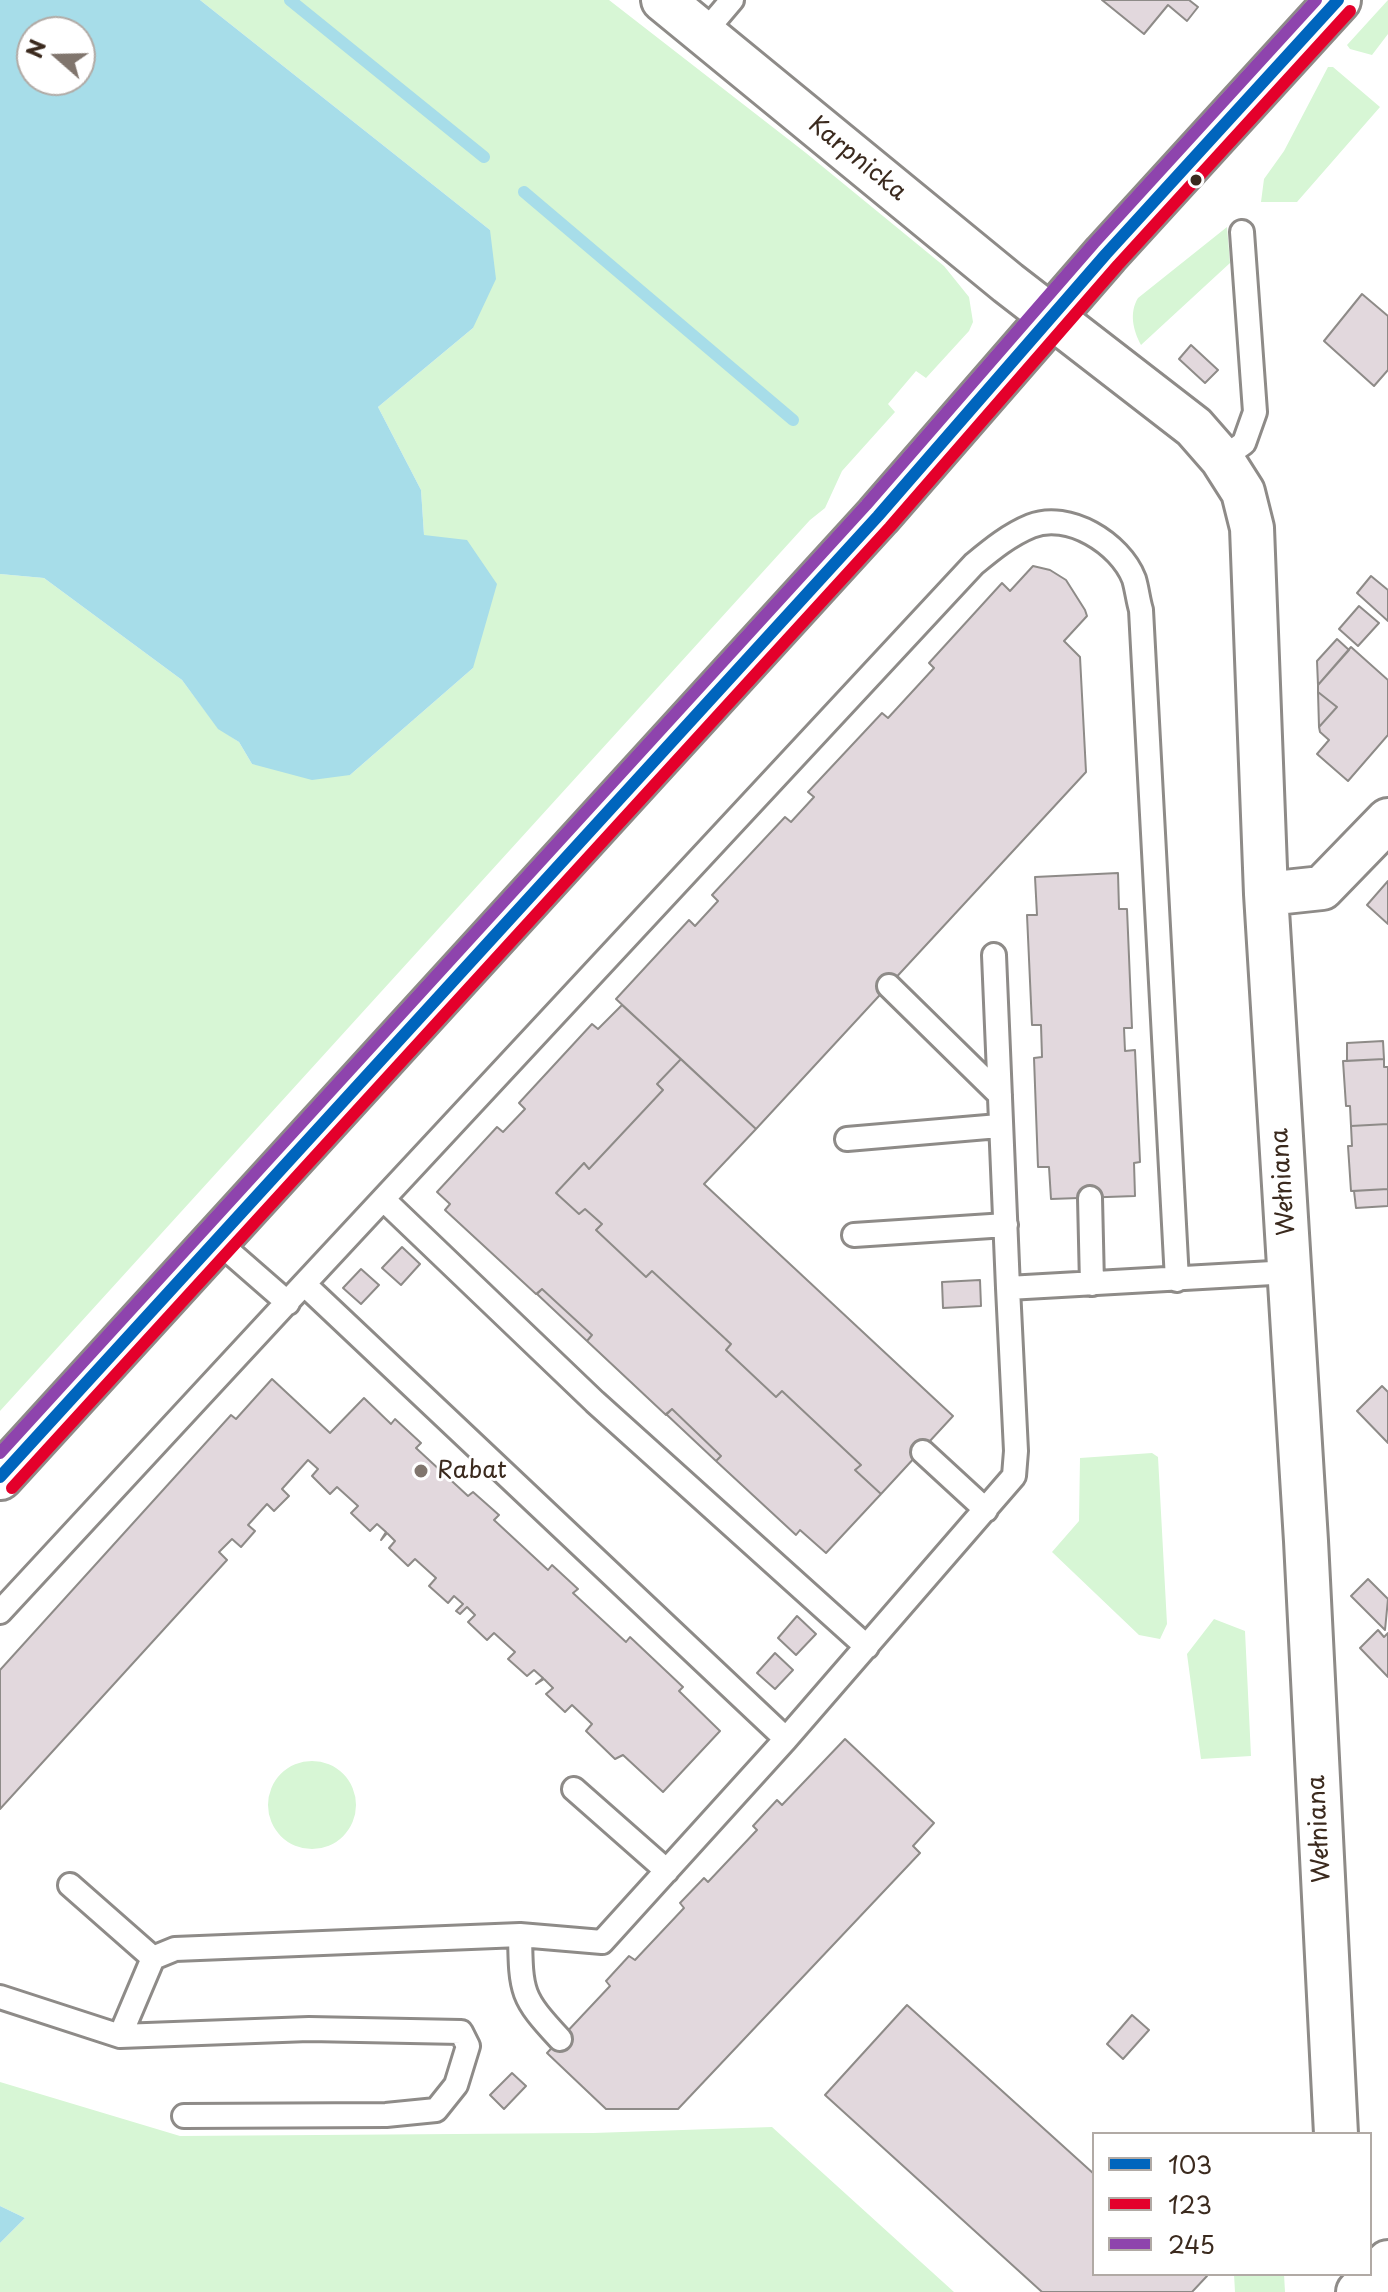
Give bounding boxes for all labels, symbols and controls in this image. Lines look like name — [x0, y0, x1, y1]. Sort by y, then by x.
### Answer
north arrow — [16, 16, 96, 96]
text: N — [16, 34, 53, 62]
street label: Karpnicka — [802, 111, 912, 207]
unlabelled marker — [1188, 172, 1204, 188]
street label: Wełniana — [1266, 1127, 1302, 1237]
place label: Rabat — [437, 1457, 507, 1485]
marker: Rabat — [412, 1462, 430, 1480]
street label: Wełniana — [1303, 1775, 1337, 1883]
legend — [1092, 2132, 1372, 2276]
text: 103 — [1168, 2146, 1212, 2182]
text: 123 — [1168, 2186, 1212, 2222]
text: 245 — [1168, 2226, 1215, 2262]

